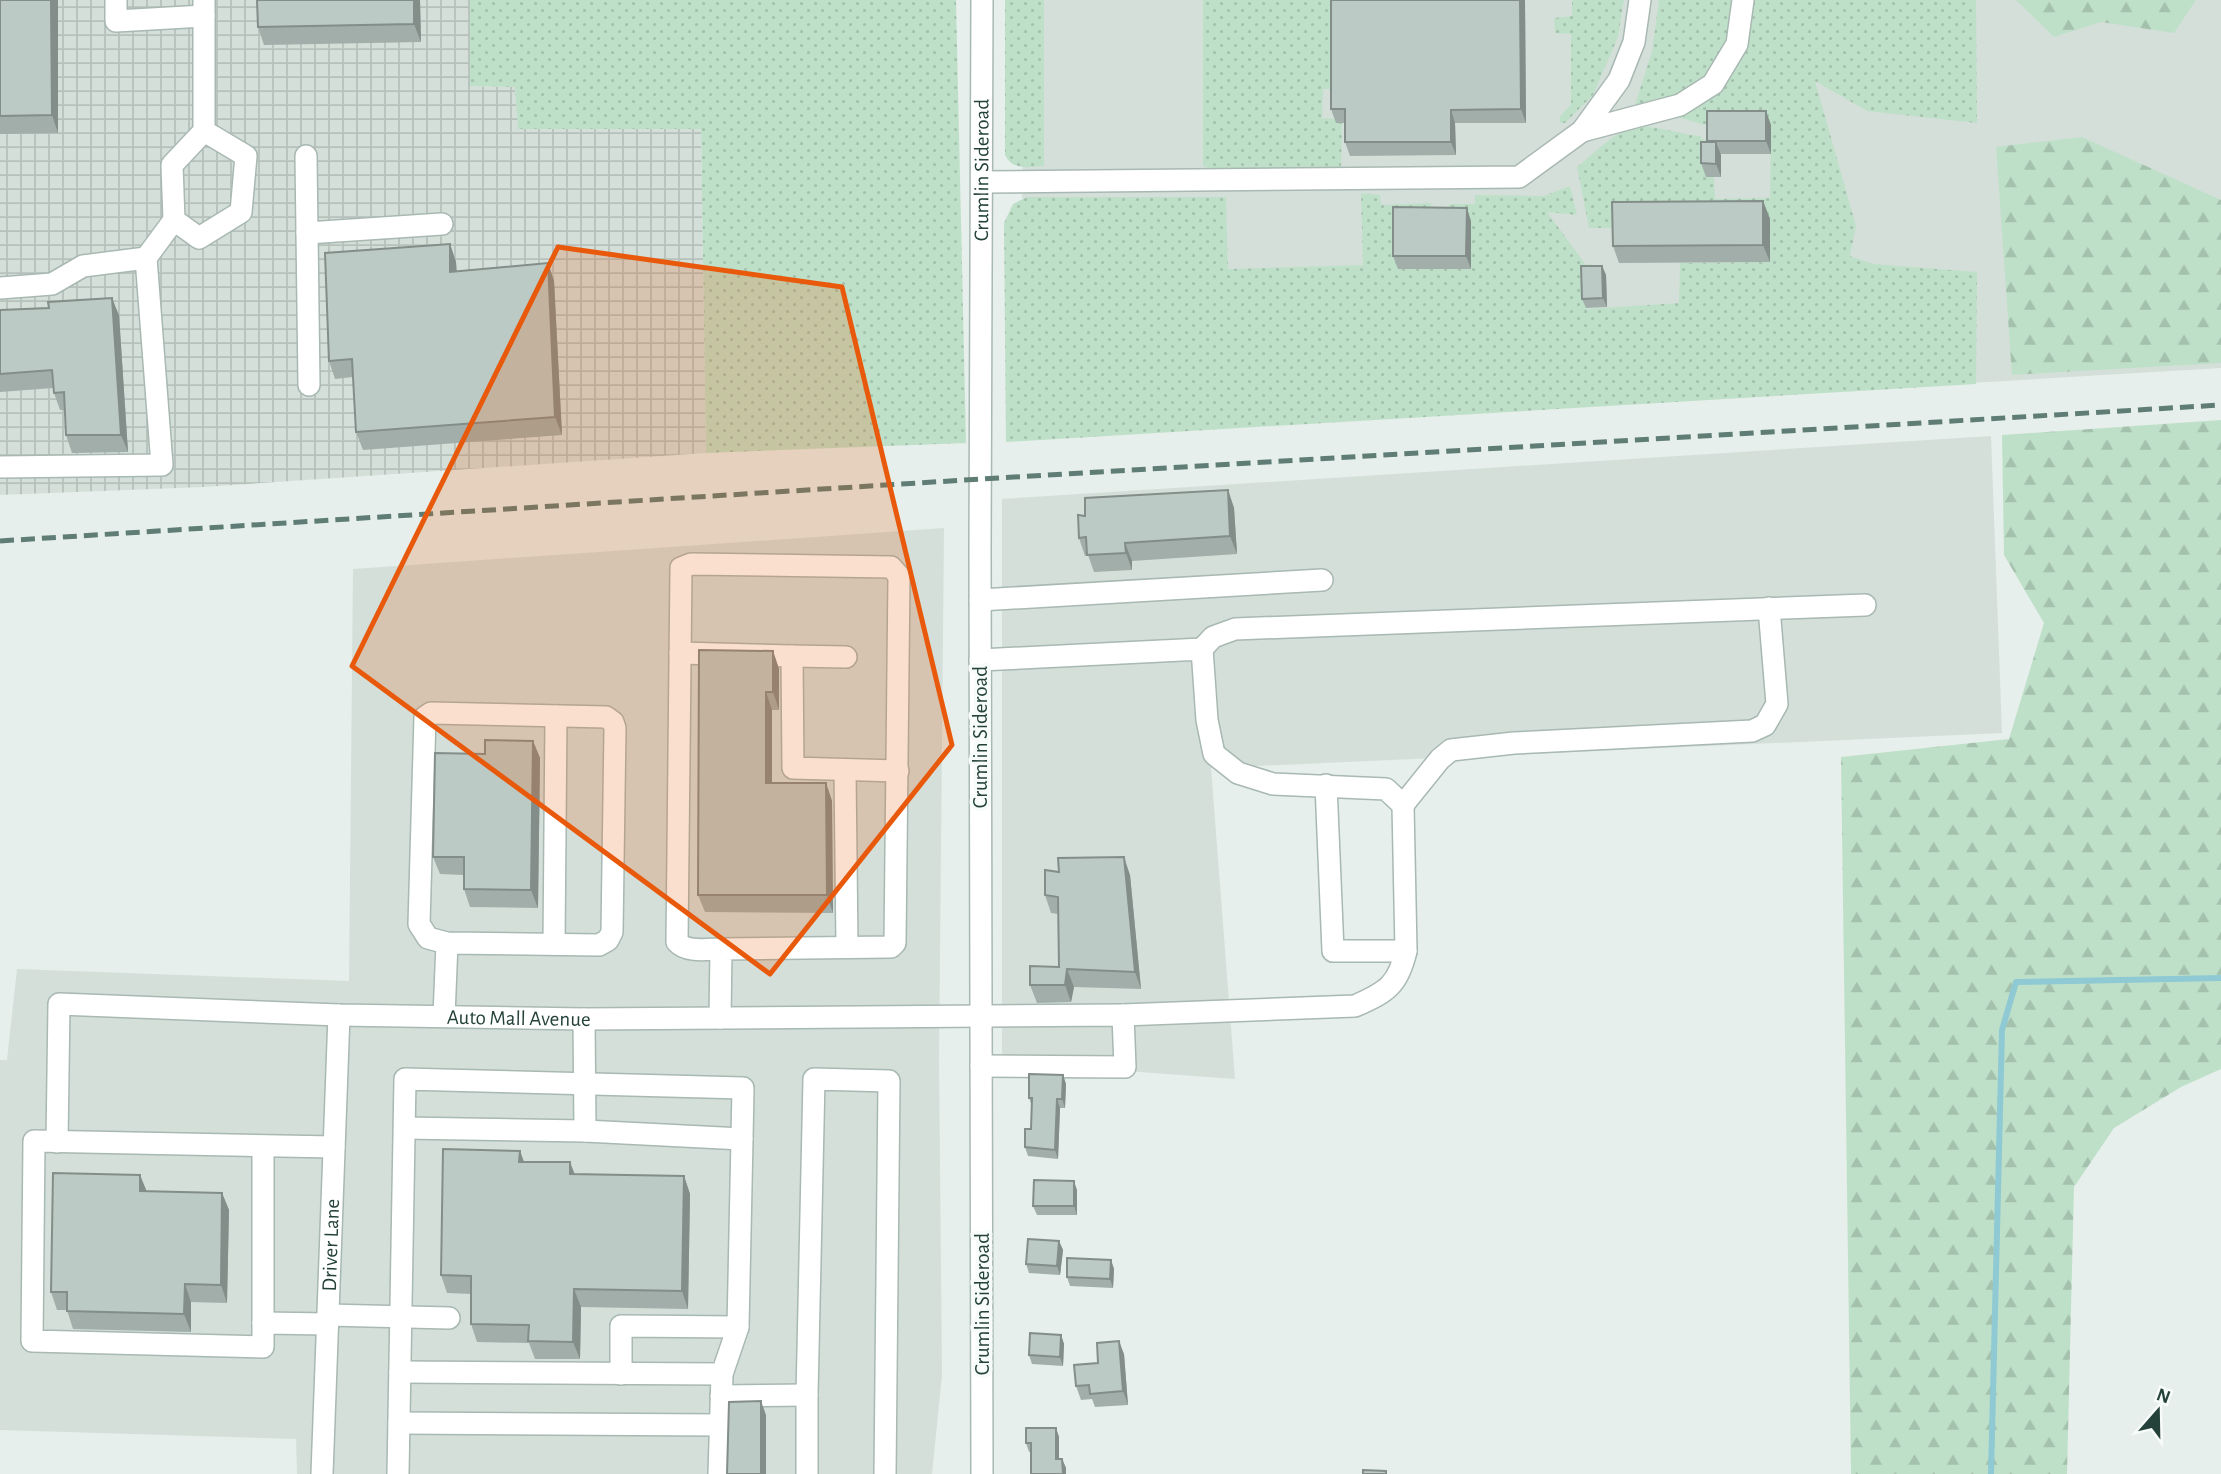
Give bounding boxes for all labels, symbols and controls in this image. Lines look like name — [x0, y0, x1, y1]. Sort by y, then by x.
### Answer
street label: Crumlin Sideroad — [971, 99, 993, 241]
street label: Crumlin Sideroad — [970, 666, 991, 808]
street label: Auto Mall Avenue — [447, 1007, 591, 1030]
street label: Driver Lane — [319, 1198, 343, 1292]
street label: Crumlin Sideroad — [972, 1233, 993, 1375]
north arrow — [2123, 1376, 2193, 1446]
text: N — [2154, 1385, 2173, 1408]

